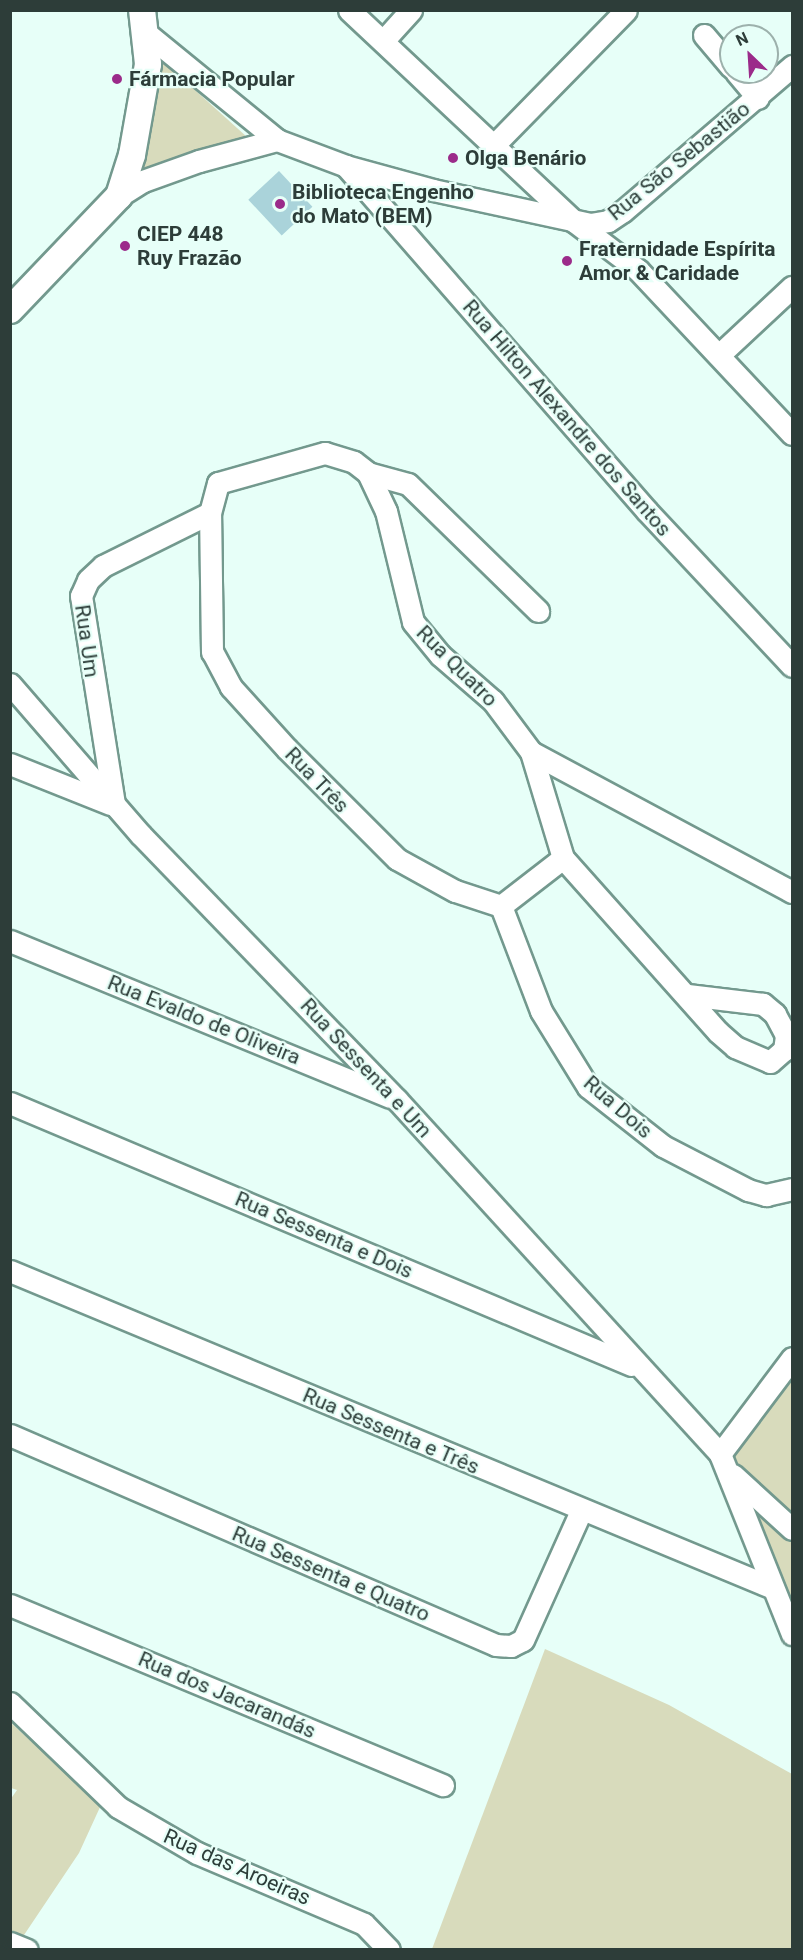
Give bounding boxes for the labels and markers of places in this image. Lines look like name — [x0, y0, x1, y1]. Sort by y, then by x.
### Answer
place label: Fármacia Popular — [129, 66, 295, 92]
marker: Fármacia Popular — [110, 72, 124, 86]
place label: Olga Benário — [465, 145, 586, 171]
marker: Olga Benário — [446, 151, 460, 165]
place label: Biblioteca Engenho do Mato (BEM) — [292, 179, 474, 229]
marker: Biblioteca Engenho do Mato (BEM) — [273, 197, 287, 211]
place label: CIEP 448 Ruy Frazão — [137, 221, 242, 271]
place label: Fraternidade Espírita Amor & Caridade — [579, 236, 775, 286]
marker: CIEP 448 Ruy Frazão — [118, 239, 132, 253]
marker: Fraternidade Espírita Amor & Caridade — [560, 254, 574, 268]

